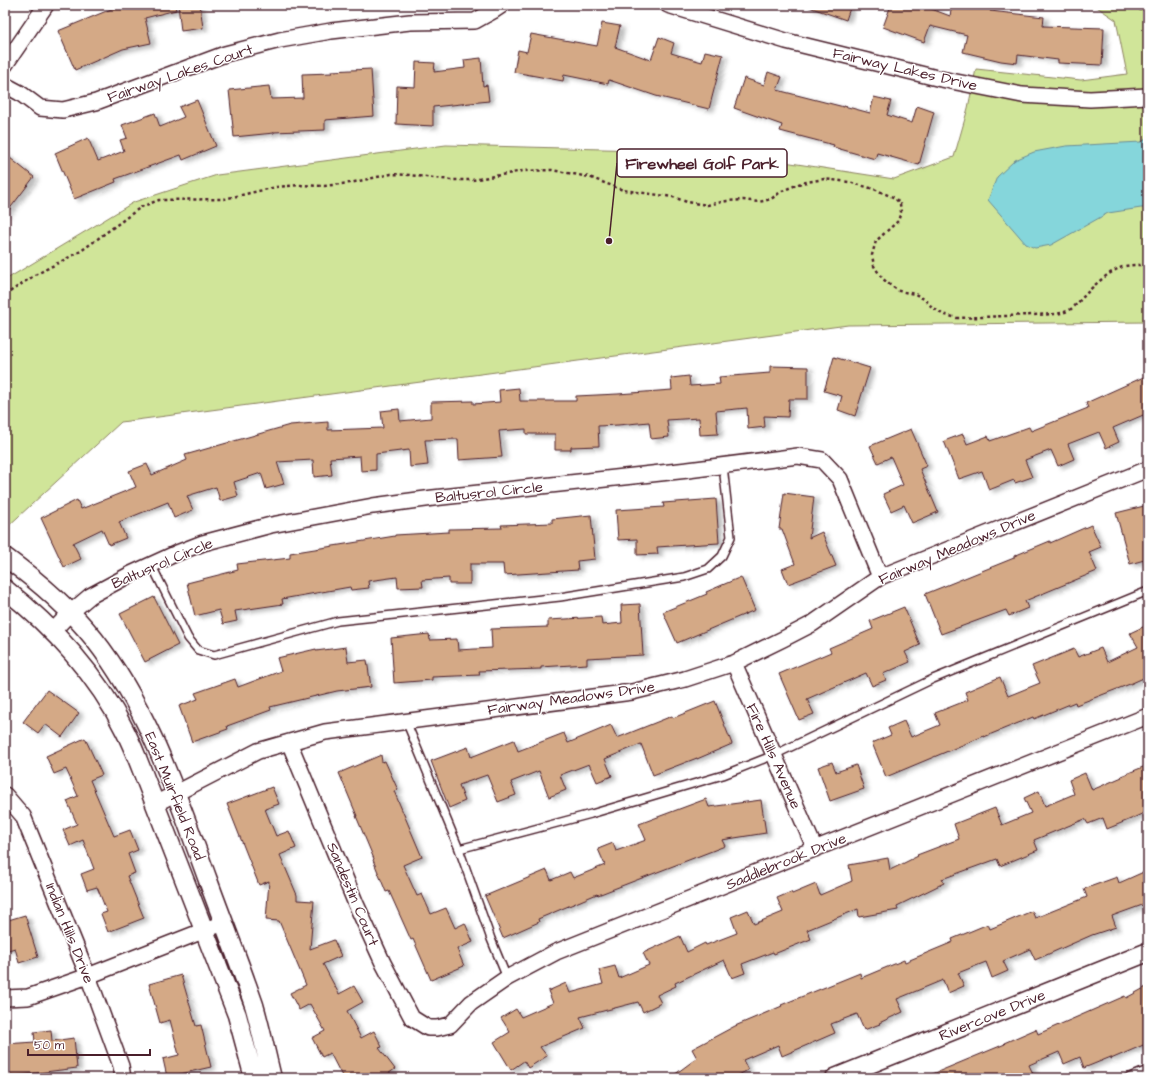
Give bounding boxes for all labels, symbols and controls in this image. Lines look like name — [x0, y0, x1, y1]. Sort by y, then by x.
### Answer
street label: Fairway Lakes Court — [105, 39, 256, 109]
street label: Fairway Lakes Drive — [830, 43, 979, 97]
callout: Firewheel Golf Park — [617, 149, 787, 177]
text: Firewheel Golf Park — [625, 153, 779, 175]
street label: Baltusrol Circle — [434, 476, 544, 509]
street label: Fairway Meadows Drive — [875, 505, 1039, 591]
street label: Baltusrol Circle — [108, 533, 216, 594]
street label: Fairway Meadows Drive — [486, 676, 656, 722]
street label: Fire Hills Avenue — [741, 700, 806, 812]
street label: East Muirfield Road — [139, 729, 210, 864]
street label: Saddlebrook Drive — [723, 828, 850, 895]
street label: Sandestin Court — [321, 839, 384, 949]
street label: Indian Hills Drive — [40, 880, 99, 987]
street label: Rivercove Drive — [936, 985, 1049, 1046]
scale bar — [28, 1031, 150, 1057]
text: 50 m — [34, 1037, 65, 1054]

